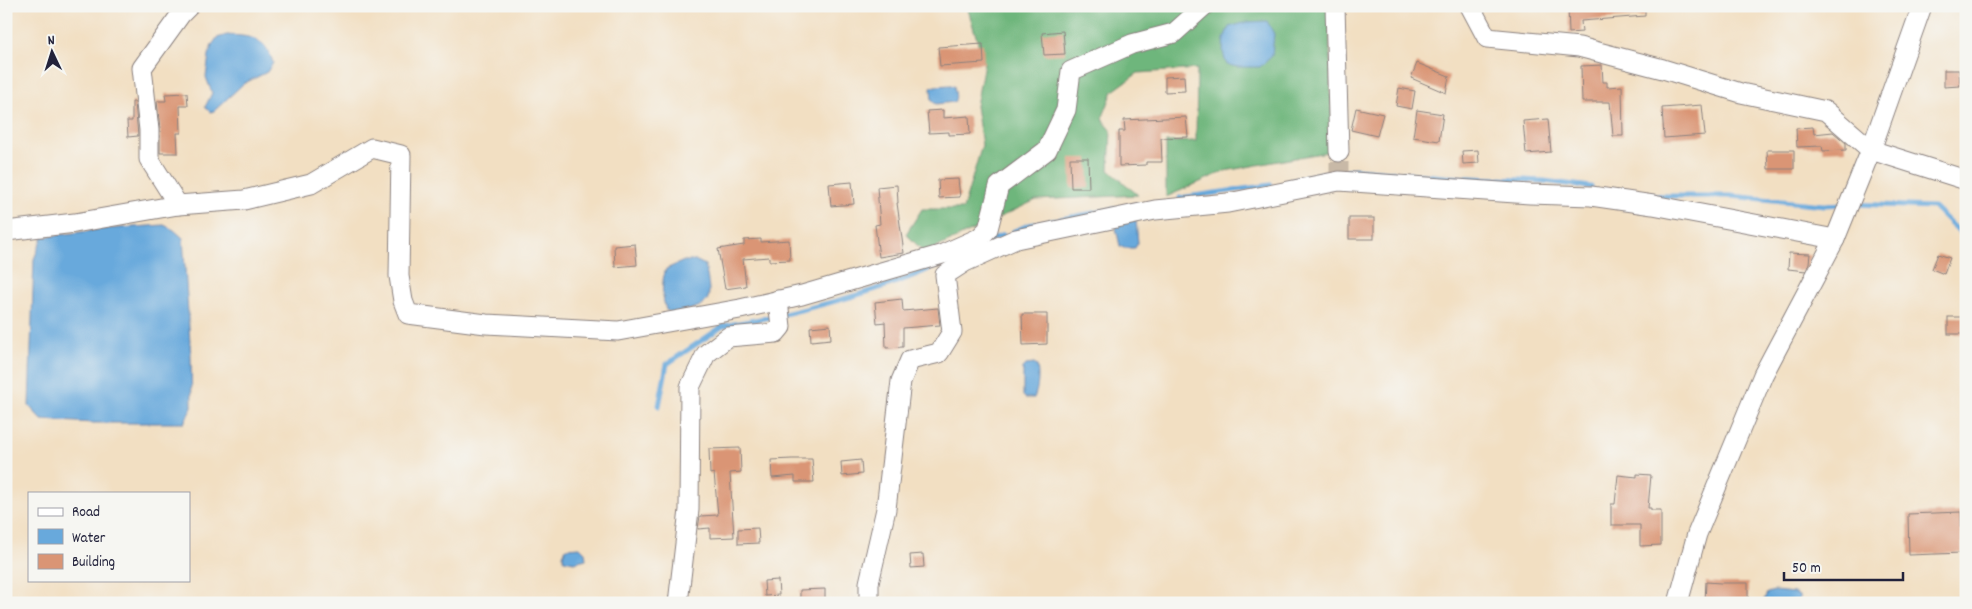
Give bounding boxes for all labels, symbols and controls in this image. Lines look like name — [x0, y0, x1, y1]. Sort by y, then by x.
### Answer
north arrow — [28, 28, 78, 78]
text: N — [47, 31, 55, 51]
legend — [28, 492, 190, 582]
text: Road — [72, 502, 100, 524]
text: Water — [72, 528, 106, 550]
scale bar — [1784, 549, 1903, 581]
text: Building — [72, 552, 115, 574]
text: 50 m — [1792, 558, 1821, 580]

